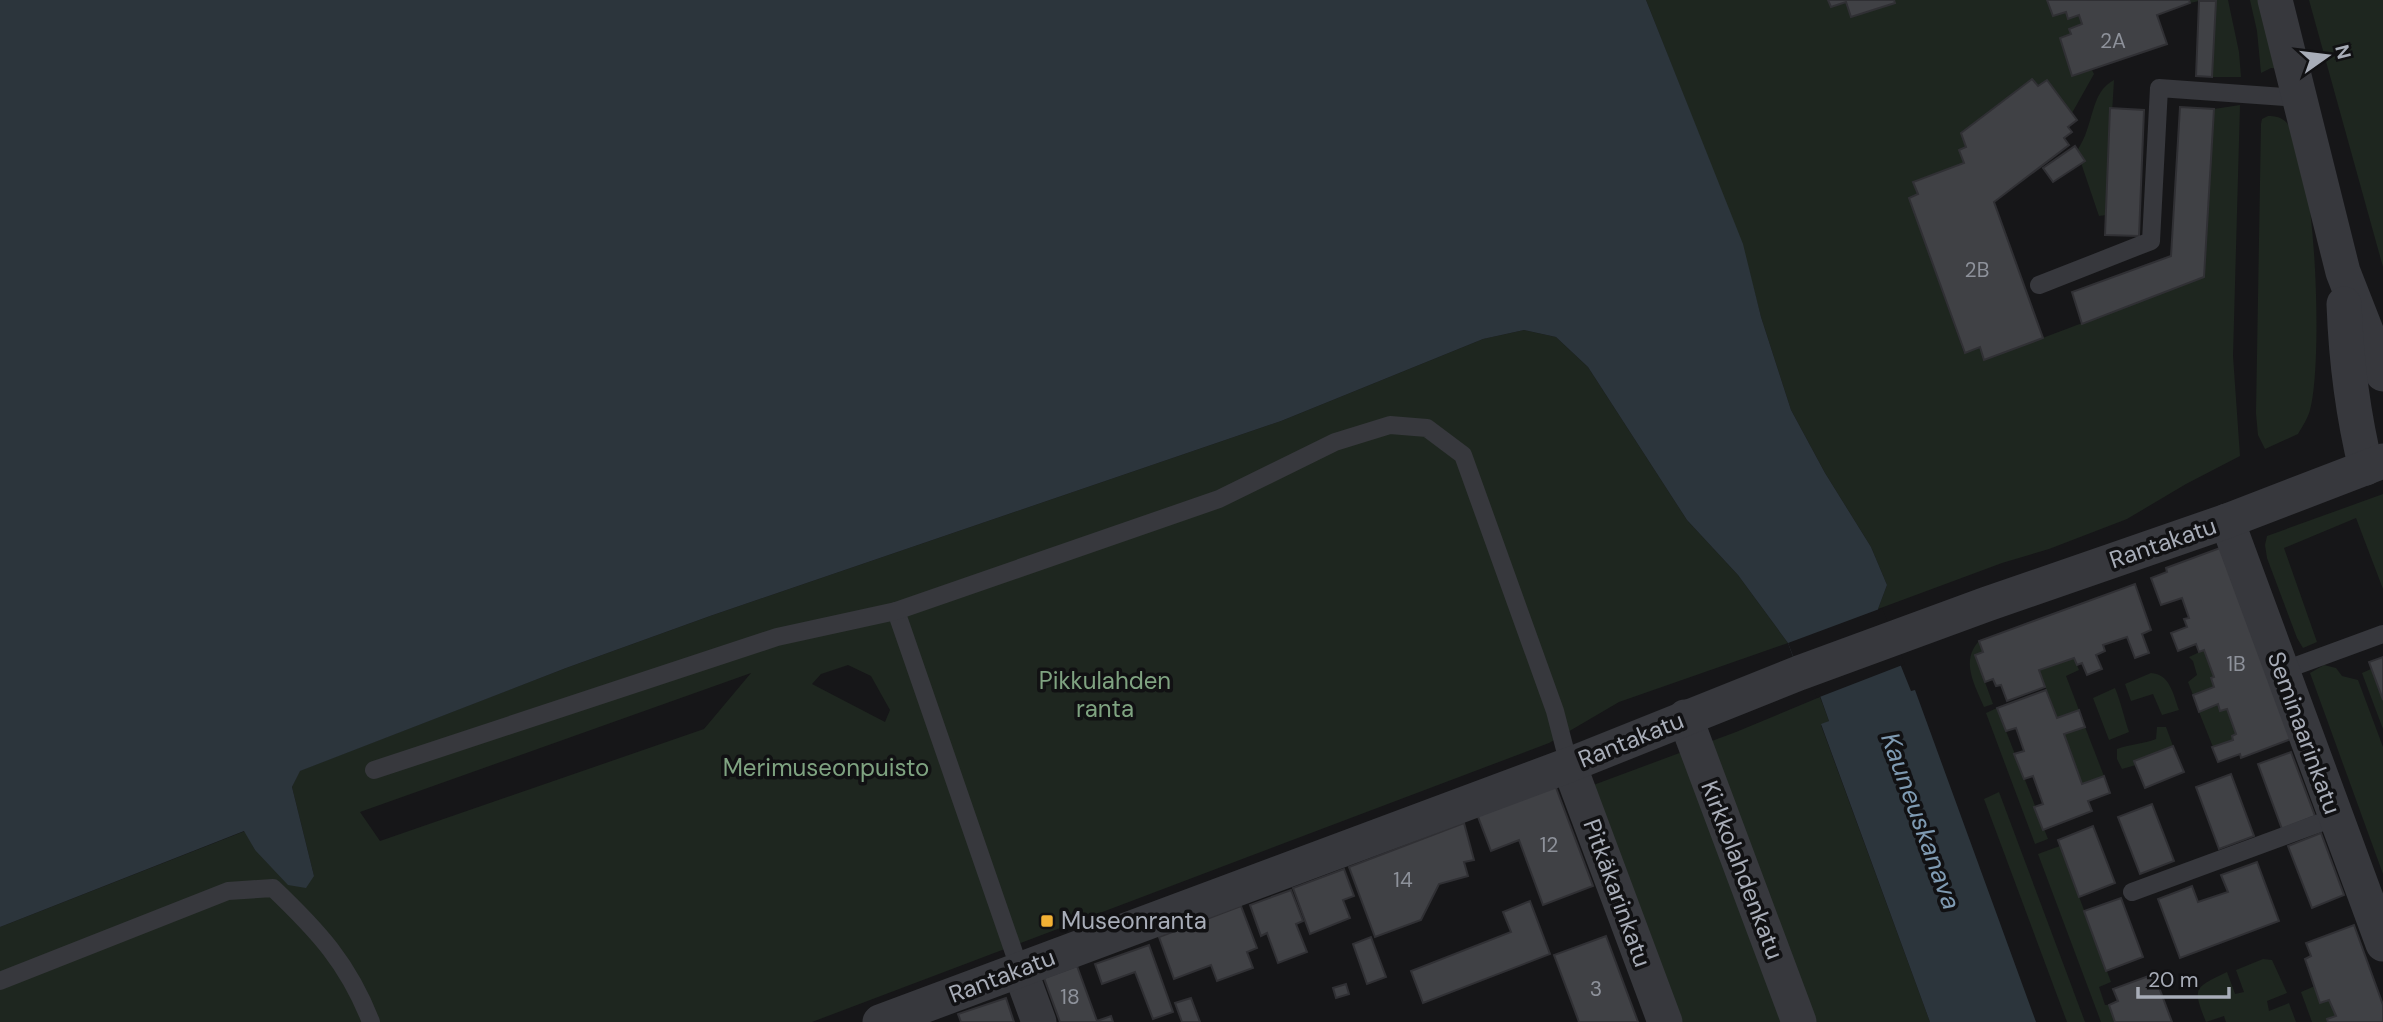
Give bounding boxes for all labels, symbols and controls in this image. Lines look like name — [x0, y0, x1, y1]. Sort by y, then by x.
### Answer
north arrow — [2292, 21, 2362, 91]
house number: 2A — [2100, 27, 2126, 55]
text: N — [2329, 42, 2357, 62]
house number: 2B — [1965, 256, 1989, 284]
street label: Rantakatu — [2105, 510, 2220, 575]
street label: Seminaarinkatu — [2261, 647, 2348, 818]
house number: 1B — [2226, 650, 2246, 678]
park label: Pikkulahden ranta — [1039, 665, 1171, 724]
street label: Rantakatu — [1573, 704, 1688, 775]
water label: Kauneuskanava — [1873, 728, 1969, 914]
park label: Merimuseonpuisto — [723, 752, 929, 783]
street label: Kirkkolahdenkatu — [1694, 776, 1791, 963]
street label: Pitkäkarinkatu — [1576, 814, 1659, 971]
house number: 12 — [1540, 831, 1558, 859]
house number: 14 — [1393, 866, 1413, 894]
place label: Museonranta — [1061, 905, 1207, 936]
marker: Museonranta — [1039, 913, 1055, 929]
street label: Rantakatu — [944, 941, 1059, 1010]
scale bar — [2138, 956, 2229, 1000]
text: 20 m — [2148, 966, 2199, 994]
house number: 3 — [1590, 975, 1602, 1003]
house number: 18 — [1060, 983, 1080, 1011]

